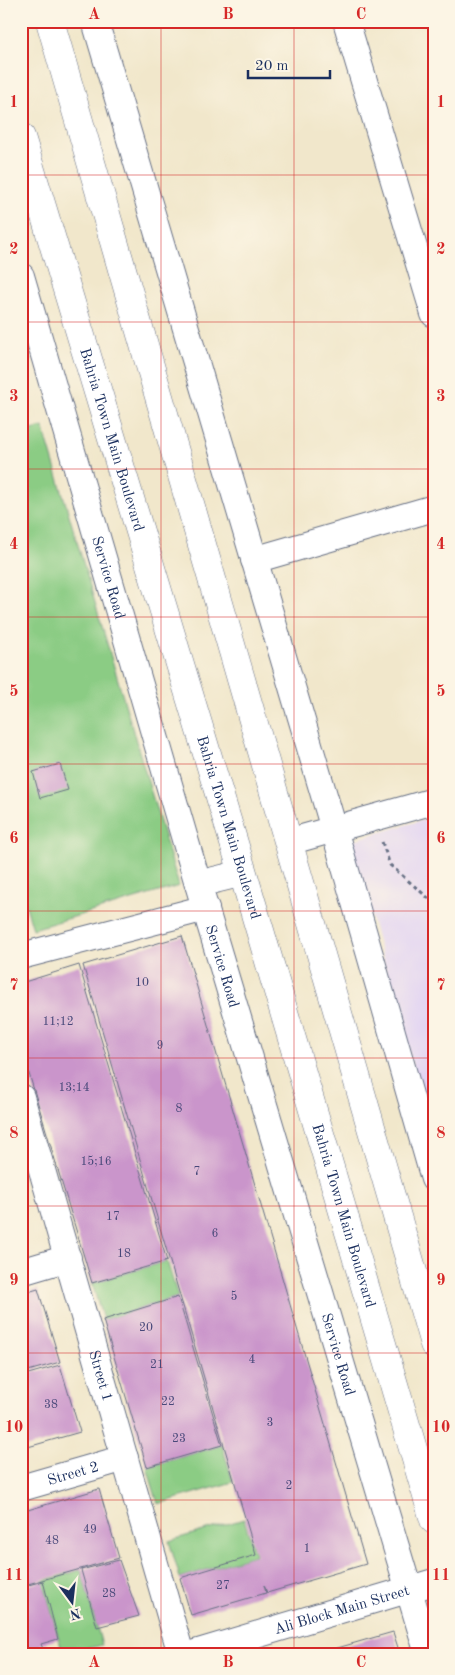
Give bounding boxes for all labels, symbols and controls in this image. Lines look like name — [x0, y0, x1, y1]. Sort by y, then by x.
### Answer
text: A — [88, 7, 100, 23]
text: B — [222, 7, 234, 23]
text: C — [356, 7, 366, 23]
scale bar — [248, 48, 330, 80]
text: 20 m — [255, 59, 289, 74]
text: 1 — [9, 95, 19, 111]
text: 1 — [436, 95, 446, 111]
text: 2 — [9, 242, 19, 258]
text: 2 — [436, 242, 446, 258]
street label: Bahria Town Main Boulevard — [76, 347, 146, 534]
text: 3 — [9, 389, 19, 405]
text: 3 — [436, 389, 446, 405]
street label: Service Road — [88, 535, 127, 621]
text: 4 — [9, 537, 19, 553]
text: 4 — [436, 537, 446, 553]
text: 5 — [9, 684, 19, 700]
text: 5 — [436, 684, 446, 700]
street label: Bahria Town Main Boulevard — [193, 734, 262, 921]
text: 6 — [9, 831, 19, 847]
text: 6 — [436, 831, 446, 847]
street label: Service Road — [202, 923, 241, 1010]
house number: 10 — [135, 977, 149, 989]
text: 7 — [9, 978, 19, 994]
text: 7 — [436, 978, 446, 994]
house number: 11;12 — [42, 1016, 74, 1028]
house number: 9 — [157, 1040, 163, 1052]
house number: 13;14 — [58, 1082, 90, 1094]
house number: 8 — [176, 1103, 183, 1115]
street label: Bahria Town Main Boulevard — [309, 1122, 377, 1310]
text: 8 — [9, 1126, 19, 1142]
text: 8 — [436, 1126, 446, 1142]
house number: 15;16 — [80, 1155, 112, 1168]
house number: 7 — [194, 1166, 200, 1178]
house number: 17 — [106, 1211, 120, 1223]
house number: 6 — [212, 1228, 219, 1240]
house number: 18 — [117, 1248, 131, 1260]
text: 9 — [9, 1273, 19, 1289]
text: 9 — [436, 1273, 446, 1289]
house number: 5 — [231, 1290, 238, 1303]
street label: Service Road — [318, 1312, 356, 1398]
house number: 20 — [139, 1322, 153, 1334]
street label: Street 1 — [85, 1349, 114, 1404]
house number: 4 — [249, 1354, 256, 1366]
house number: 21 — [150, 1359, 164, 1371]
house number: 22 — [161, 1396, 175, 1408]
house number: 38 — [44, 1399, 58, 1411]
house number: 3 — [267, 1417, 273, 1429]
text: 10 — [5, 1420, 23, 1436]
text: 10 — [432, 1420, 450, 1436]
house number: 23 — [172, 1433, 186, 1445]
street label: Street 2 — [46, 1460, 101, 1489]
house number: 2 — [286, 1480, 292, 1492]
house number: 49 — [83, 1524, 97, 1536]
house number: 48 — [45, 1535, 59, 1547]
house number: 1 — [304, 1543, 310, 1555]
text: 11 — [5, 1568, 23, 1584]
text: 11 — [432, 1568, 450, 1584]
north arrow — [48, 1578, 98, 1628]
house number: 27 — [216, 1580, 230, 1592]
street label: Ali Block Main Street — [273, 1584, 411, 1638]
house number: 28 — [102, 1588, 116, 1600]
text: N — [68, 1605, 82, 1622]
text: A — [88, 1655, 100, 1671]
text: B — [222, 1655, 234, 1671]
text: C — [356, 1655, 366, 1671]

